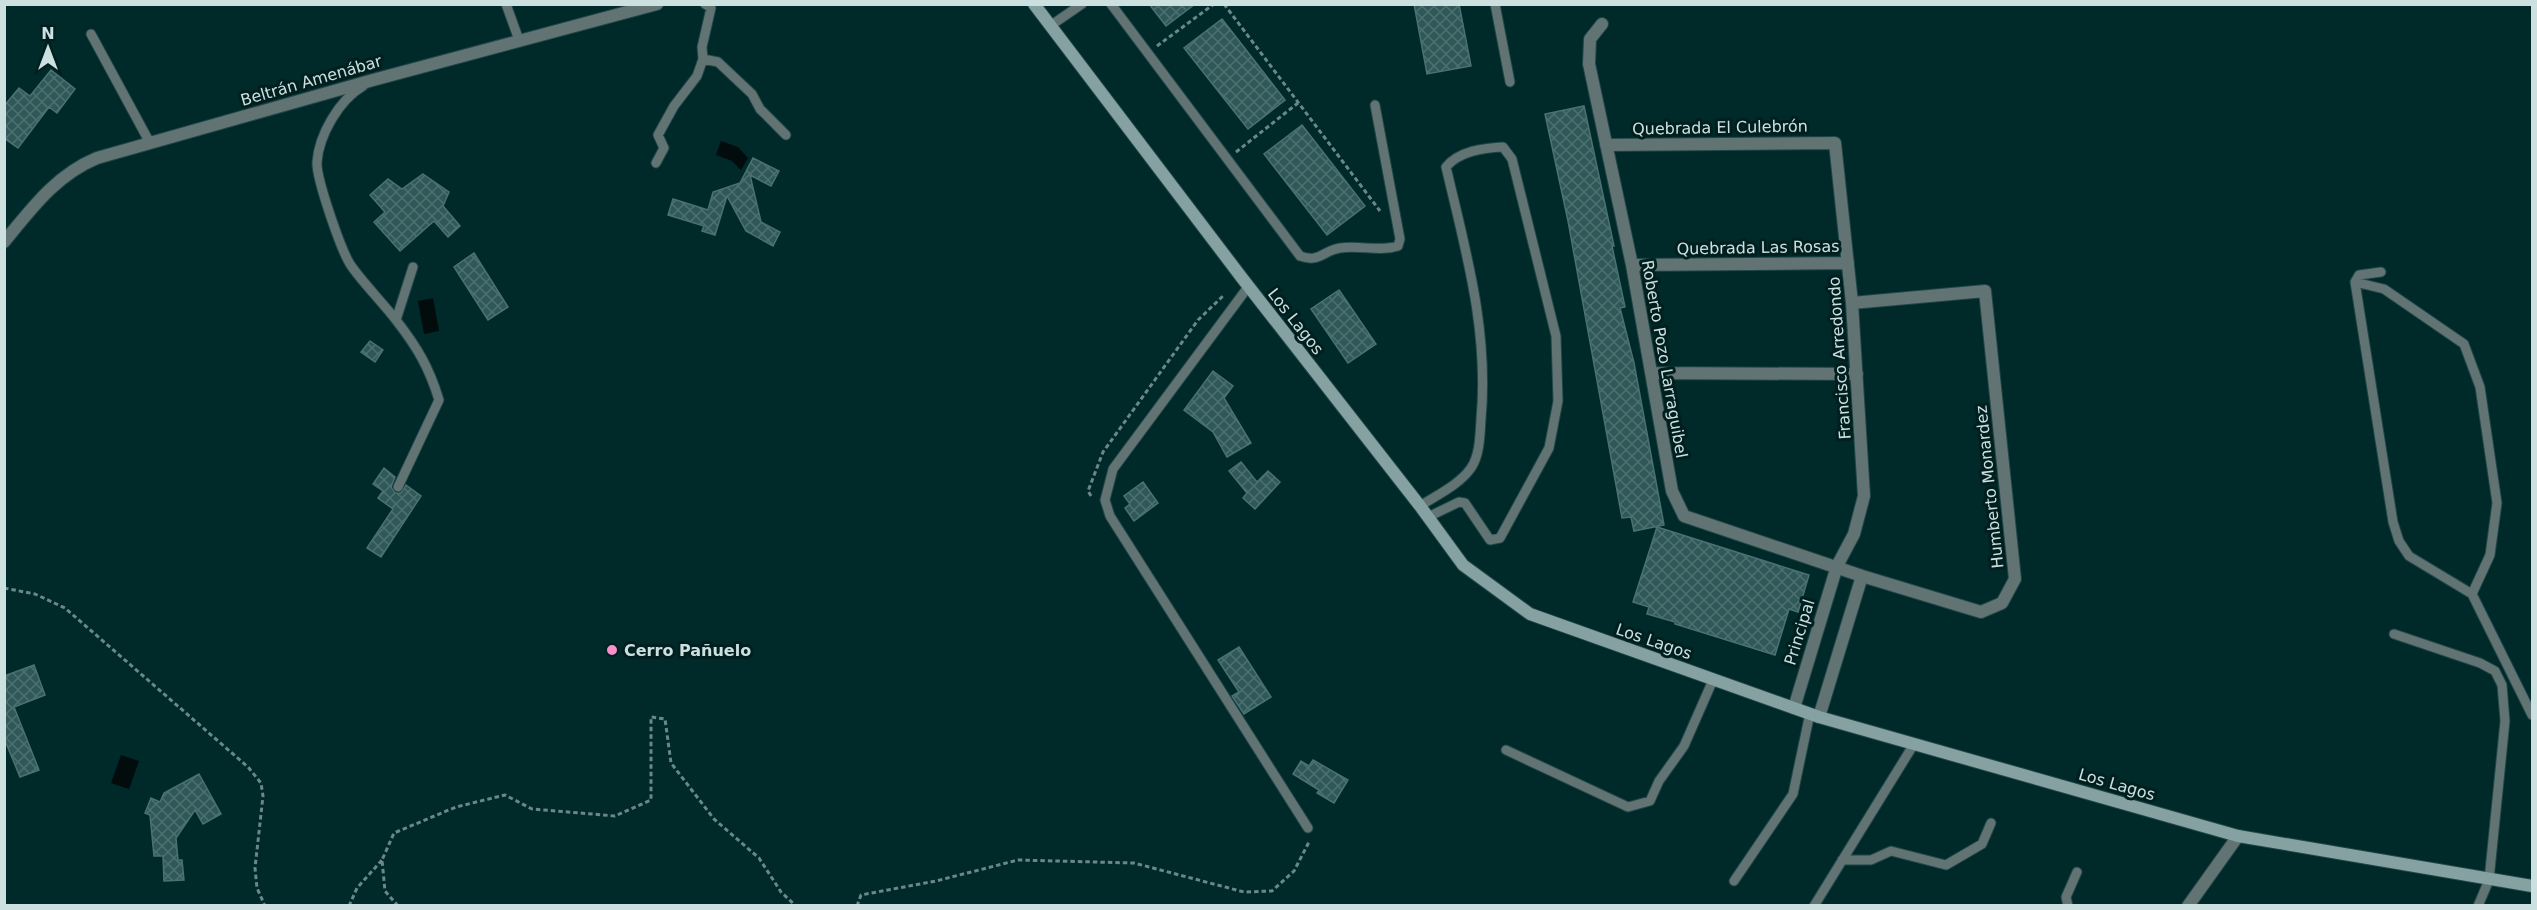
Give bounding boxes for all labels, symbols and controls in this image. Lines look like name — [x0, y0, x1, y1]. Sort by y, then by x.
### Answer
north arrow — [18, 18, 78, 78]
text: N — [41, 24, 55, 43]
street label: Beltrán Amenábar — [238, 51, 384, 110]
street label: Quebrada El Culebrón — [1632, 116, 1808, 139]
street label: Quebrada Las Rosas — [1676, 237, 1840, 258]
street label: Roberto Pozo Larraguibel — [1638, 259, 1691, 460]
street label: Francisco Arredondo — [1824, 276, 1855, 440]
street label: Los Lagos — [1264, 284, 1327, 358]
street label: Humberto Monardez — [1971, 405, 2008, 569]
street label: Principal — [1780, 597, 1819, 668]
street label: Los Lagos — [1613, 620, 1694, 663]
place label: Cerro Pañuelo — [624, 641, 751, 660]
marker: Cerro Pañuelo — [605, 643, 619, 657]
street label: Los Lagos — [2076, 764, 2157, 804]

